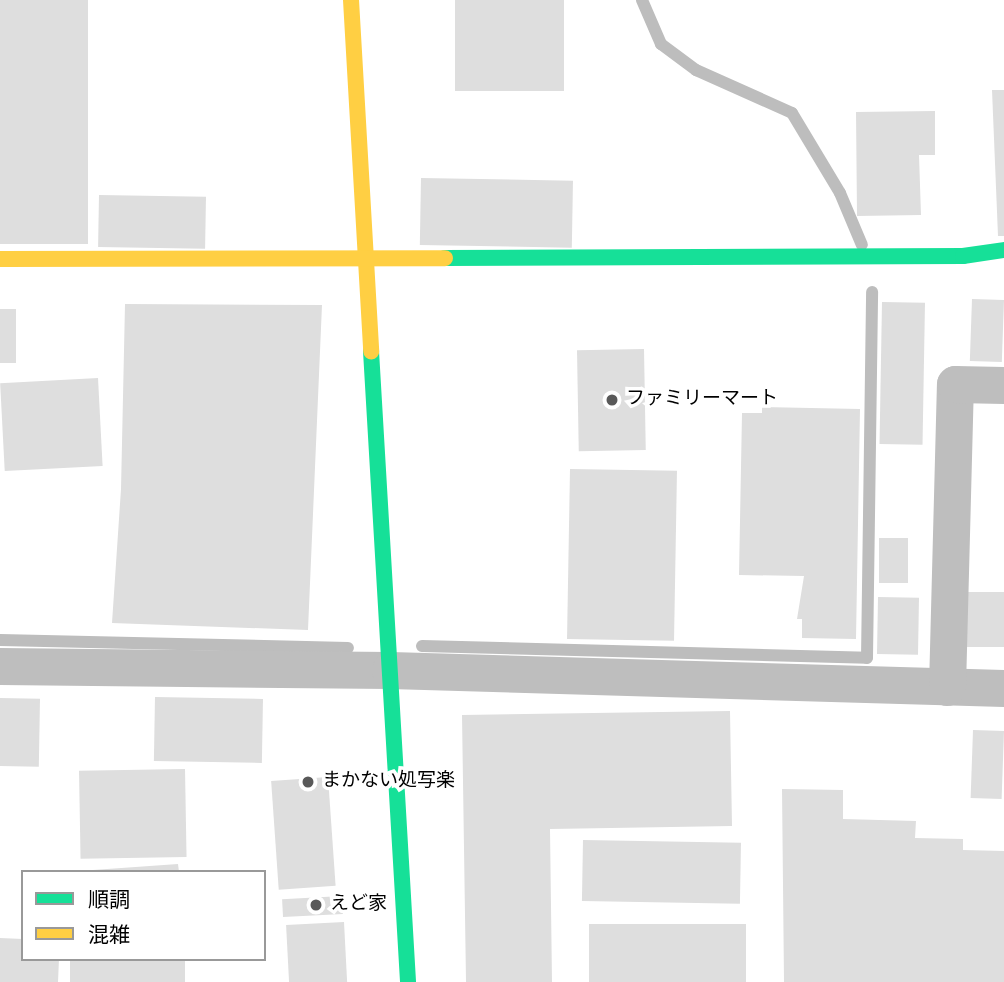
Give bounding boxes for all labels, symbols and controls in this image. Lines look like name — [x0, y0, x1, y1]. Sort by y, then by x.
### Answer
place label: ファミリーマート — [626, 389, 778, 411]
marker: ファミリーマート — [604, 392, 620, 408]
place label: まかない処写楽 — [322, 771, 455, 793]
marker: まかない処写楽 — [300, 774, 316, 790]
legend — [21, 870, 266, 961]
text: 順調 — [88, 888, 130, 915]
place label: えど家 — [330, 894, 387, 916]
marker: えど家 — [308, 897, 324, 913]
text: 混雑 — [88, 923, 130, 950]

